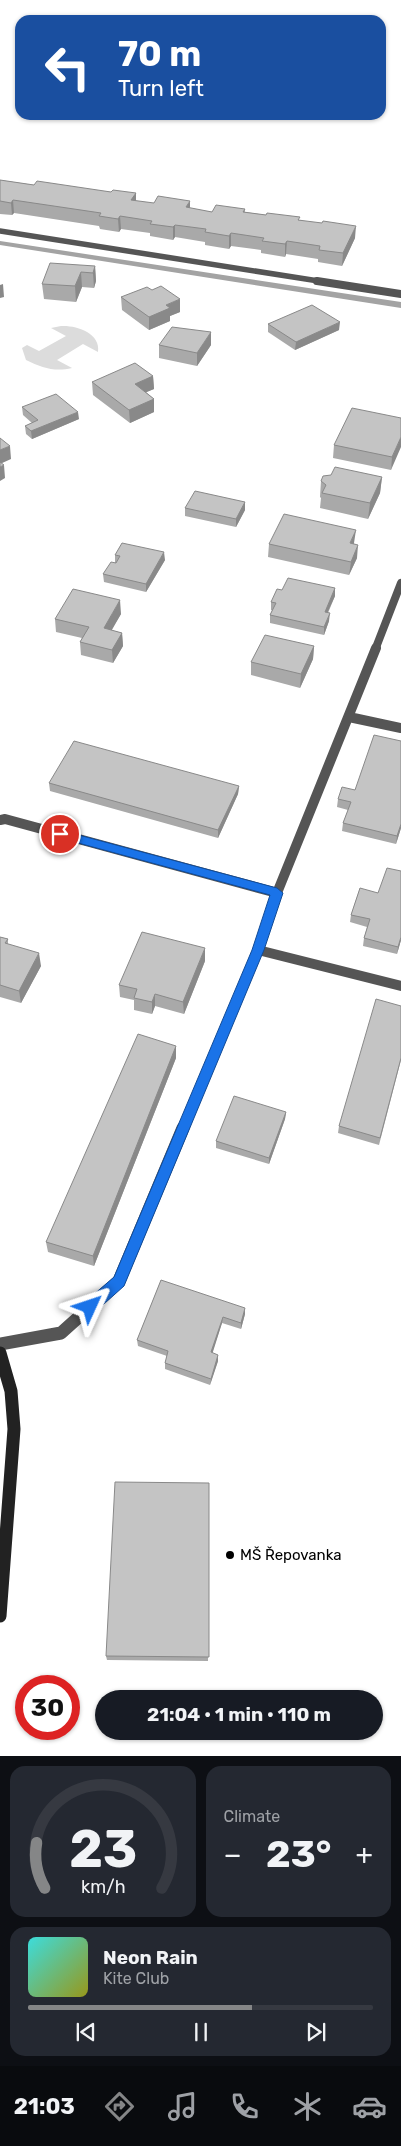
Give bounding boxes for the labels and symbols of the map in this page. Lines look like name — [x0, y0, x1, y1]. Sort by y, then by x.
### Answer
pin — [39, 813, 81, 855]
position arrow — [63, 1280, 115, 1332]
place label: MŠ Řepovanka — [240, 1546, 342, 1564]
marker: MŠ Řepovanka — [224, 1549, 236, 1561]
speed limit sign: 30 — [15, 1675, 80, 1740]

